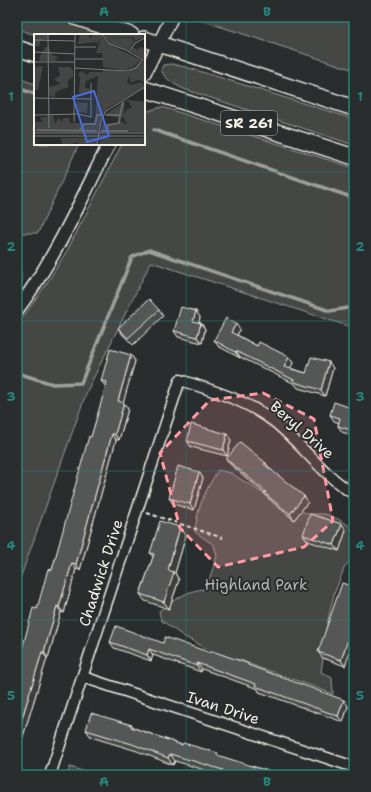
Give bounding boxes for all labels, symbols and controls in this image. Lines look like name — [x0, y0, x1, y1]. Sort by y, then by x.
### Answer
text: A — [99, 3, 109, 20]
text: B — [263, 3, 271, 20]
inset map — [34, 34, 145, 145]
text: 1 — [8, 88, 14, 105]
text: 1 — [357, 88, 363, 105]
road number: SR 261 — [221, 111, 277, 135]
text: 2 — [6, 238, 16, 255]
text: 2 — [355, 238, 365, 255]
text: 3 — [6, 388, 16, 405]
text: 3 — [355, 388, 365, 405]
street label: Beryl Drive — [266, 397, 338, 463]
street label: Chadwick Drive — [74, 517, 128, 629]
text: 4 — [6, 537, 16, 554]
text: 4 — [355, 537, 365, 554]
park label: Highland Park — [205, 575, 308, 595]
text: 5 — [7, 687, 15, 704]
street label: Ivan Drive — [184, 687, 262, 729]
text: 5 — [356, 687, 364, 704]
text: A — [99, 773, 109, 790]
text: B — [263, 773, 271, 790]

